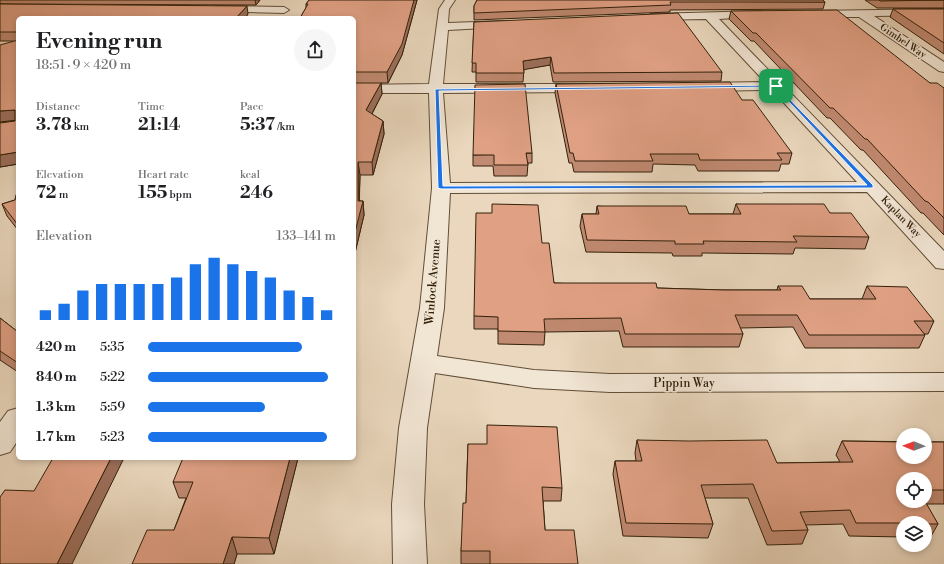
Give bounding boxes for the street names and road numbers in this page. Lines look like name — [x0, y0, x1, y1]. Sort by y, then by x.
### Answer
street label: Gimbel Way — [877, 21, 929, 61]
street label: Kaplan Way — [878, 194, 924, 240]
street label: Winlock Avenue — [422, 238, 444, 327]
street label: Pippin Way — [653, 376, 715, 391]

